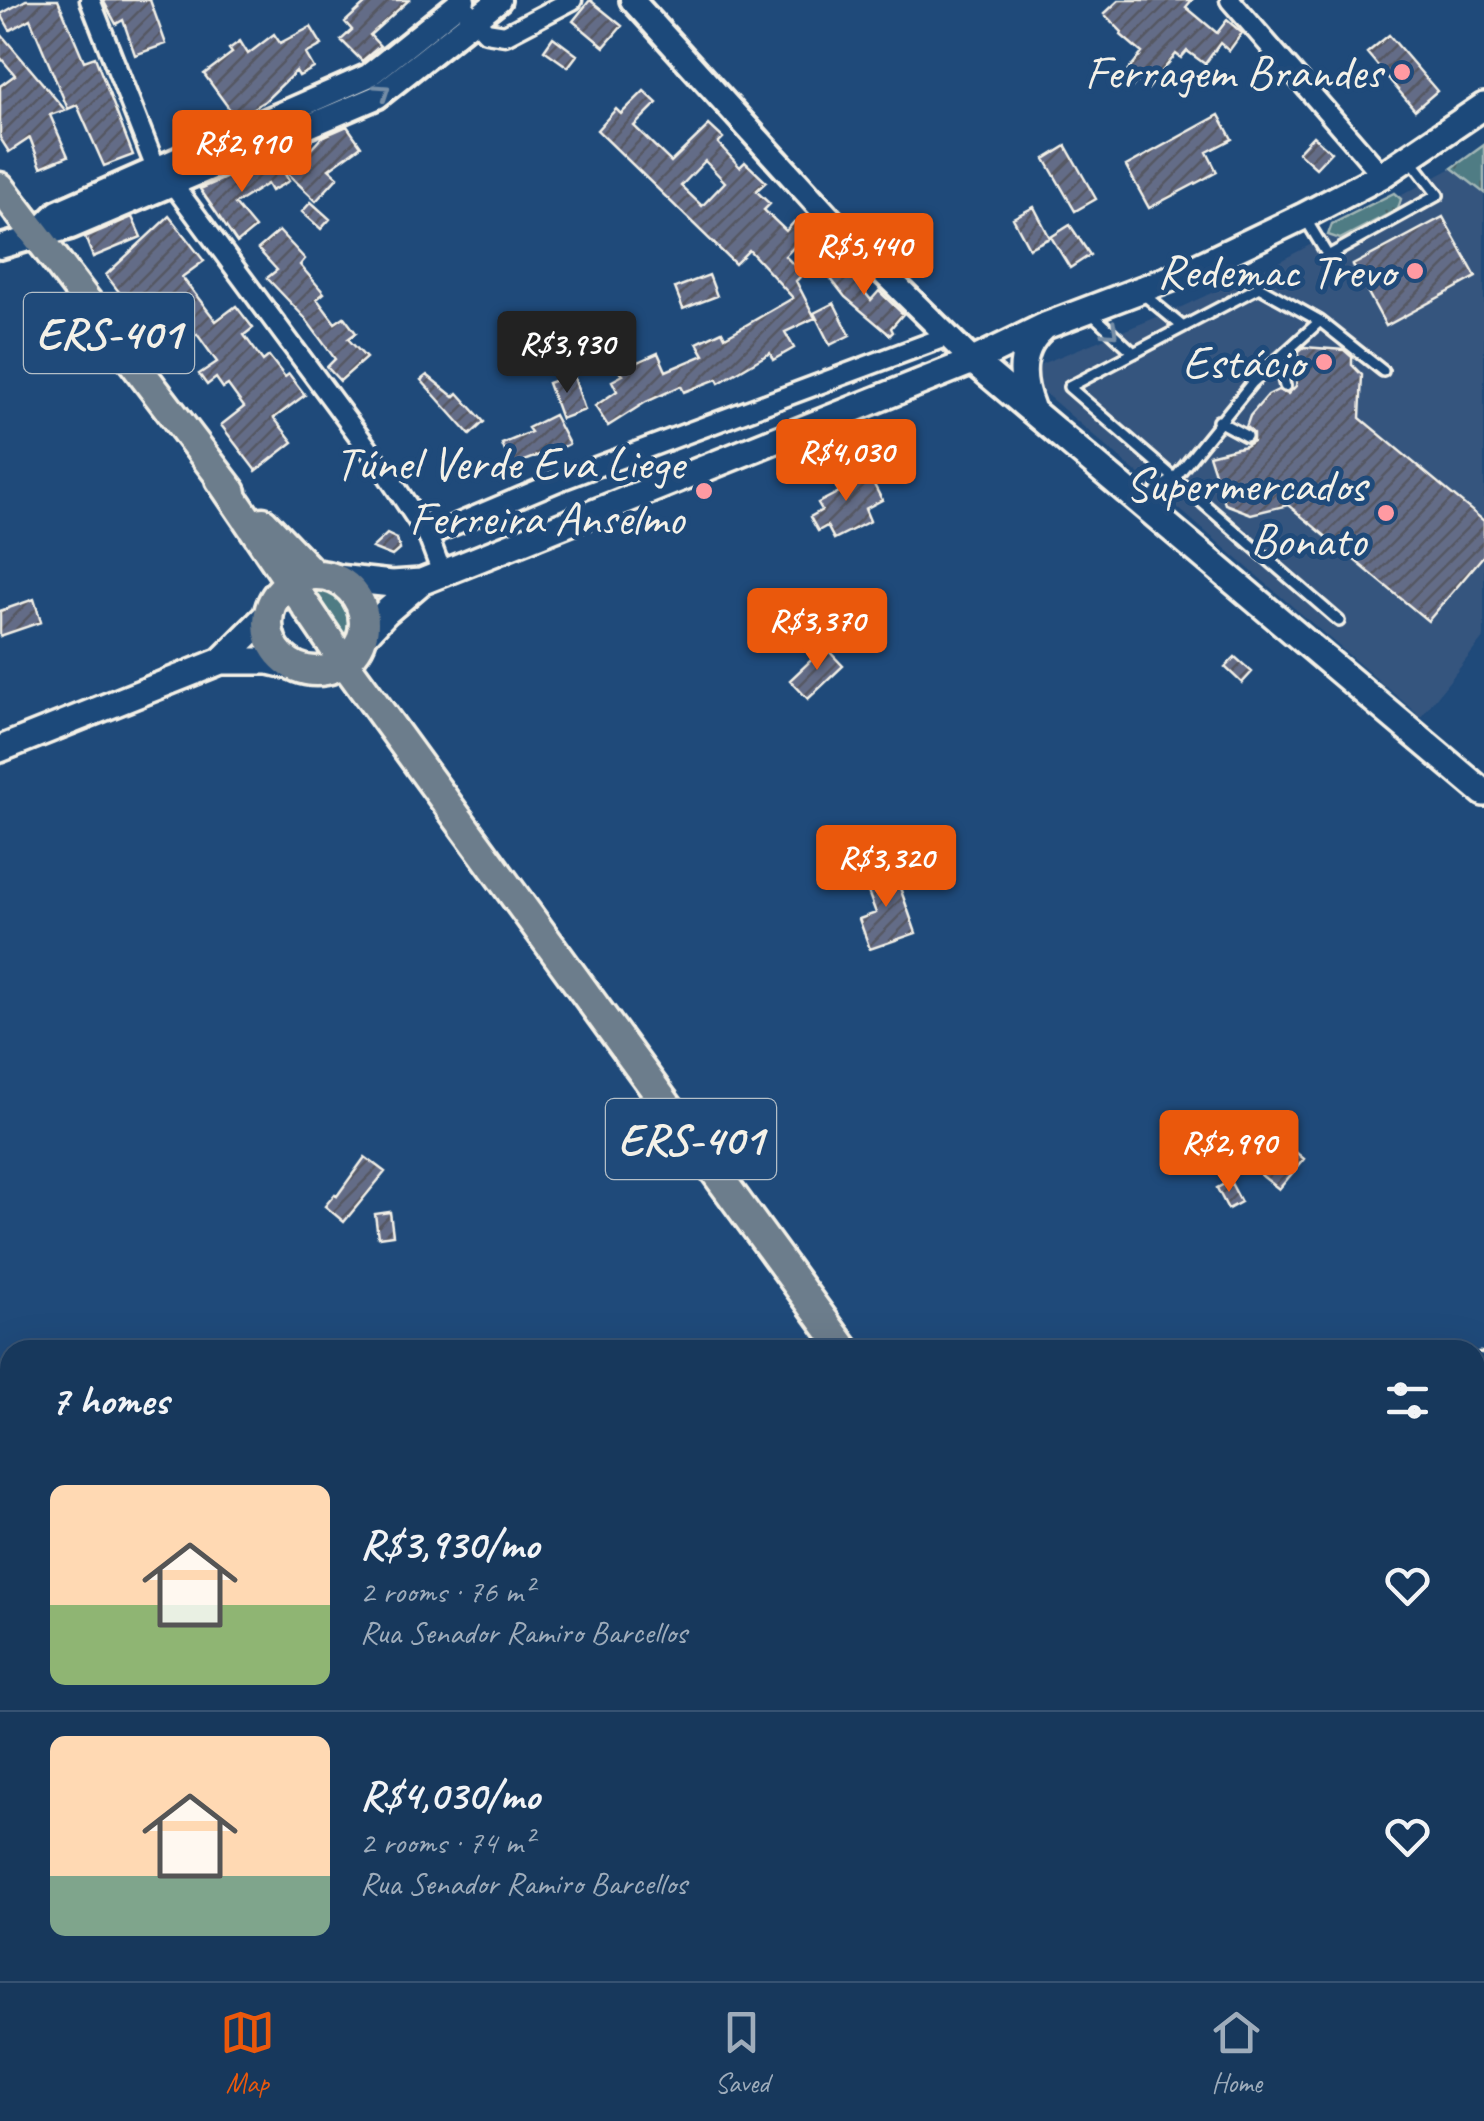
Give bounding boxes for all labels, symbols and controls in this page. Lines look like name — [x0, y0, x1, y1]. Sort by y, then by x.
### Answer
place label: Ferragem Brandes — [1085, 42, 1386, 102]
marker: Ferragem Brandes — [1391, 61, 1413, 83]
one-way arrow — [372, 84, 390, 103]
pin: R$2,910 — [150, 110, 334, 195]
text: R$2,910 — [194, 122, 290, 163]
pin: R$5,440 — [772, 213, 956, 298]
text: R$5,440 — [816, 225, 912, 266]
place label: Redemac Trevo — [1157, 241, 1400, 301]
marker: Redemac Trevo — [1404, 260, 1426, 282]
road number: ERS-401 — [24, 293, 194, 373]
pin: R$3,930 — [475, 311, 659, 396]
one-way arrow — [1099, 319, 1118, 337]
text: R$3,930 — [519, 323, 615, 364]
place label: Estácio — [1182, 332, 1309, 392]
marker: Estácio — [1313, 351, 1335, 373]
pin: R$4,030 — [754, 419, 938, 504]
text: R$4,030 — [798, 431, 894, 472]
place label: Túnel Verde Eva Liege Ferreira Anselmo — [335, 433, 687, 548]
place label: Supermercados Bonato — [1125, 455, 1371, 570]
marker: Túnel Verde Eva Liege Ferreira Anselmo — [693, 480, 715, 502]
marker: Supermercados Bonato — [1375, 502, 1397, 524]
pin: R$3,370 — [725, 588, 909, 673]
text: R$3,370 — [769, 600, 865, 641]
pin: R$3,320 — [794, 825, 978, 910]
text: R$3,320 — [838, 837, 934, 878]
road number: ERS-401 — [606, 1099, 776, 1179]
pin: R$2,990 — [1137, 1110, 1321, 1195]
text: R$2,990 — [1182, 1122, 1276, 1163]
icon: filters — [1380, 1373, 1435, 1428]
text: 7 homes — [50, 1374, 168, 1427]
text: R$3,930/mo — [360, 1518, 539, 1571]
icon: home — [130, 1525, 250, 1645]
icon: heart — [1380, 1558, 1435, 1613]
text: 2 rooms · 76 m² — [360, 1571, 533, 1612]
text: Rua Senador Ramiro Barcellos — [360, 1612, 687, 1653]
text: R$4,030/mo — [360, 1769, 539, 1822]
icon: home — [130, 1776, 250, 1896]
icon: heart — [1380, 1809, 1435, 1864]
text: 2 rooms · 74 m² — [360, 1822, 533, 1863]
text: Rua Senador Ramiro Barcellos — [360, 1863, 687, 1904]
tab: Map — [220, 2005, 275, 2100]
tab: Saved — [714, 2005, 769, 2100]
tab: Home — [1209, 2005, 1264, 2100]

